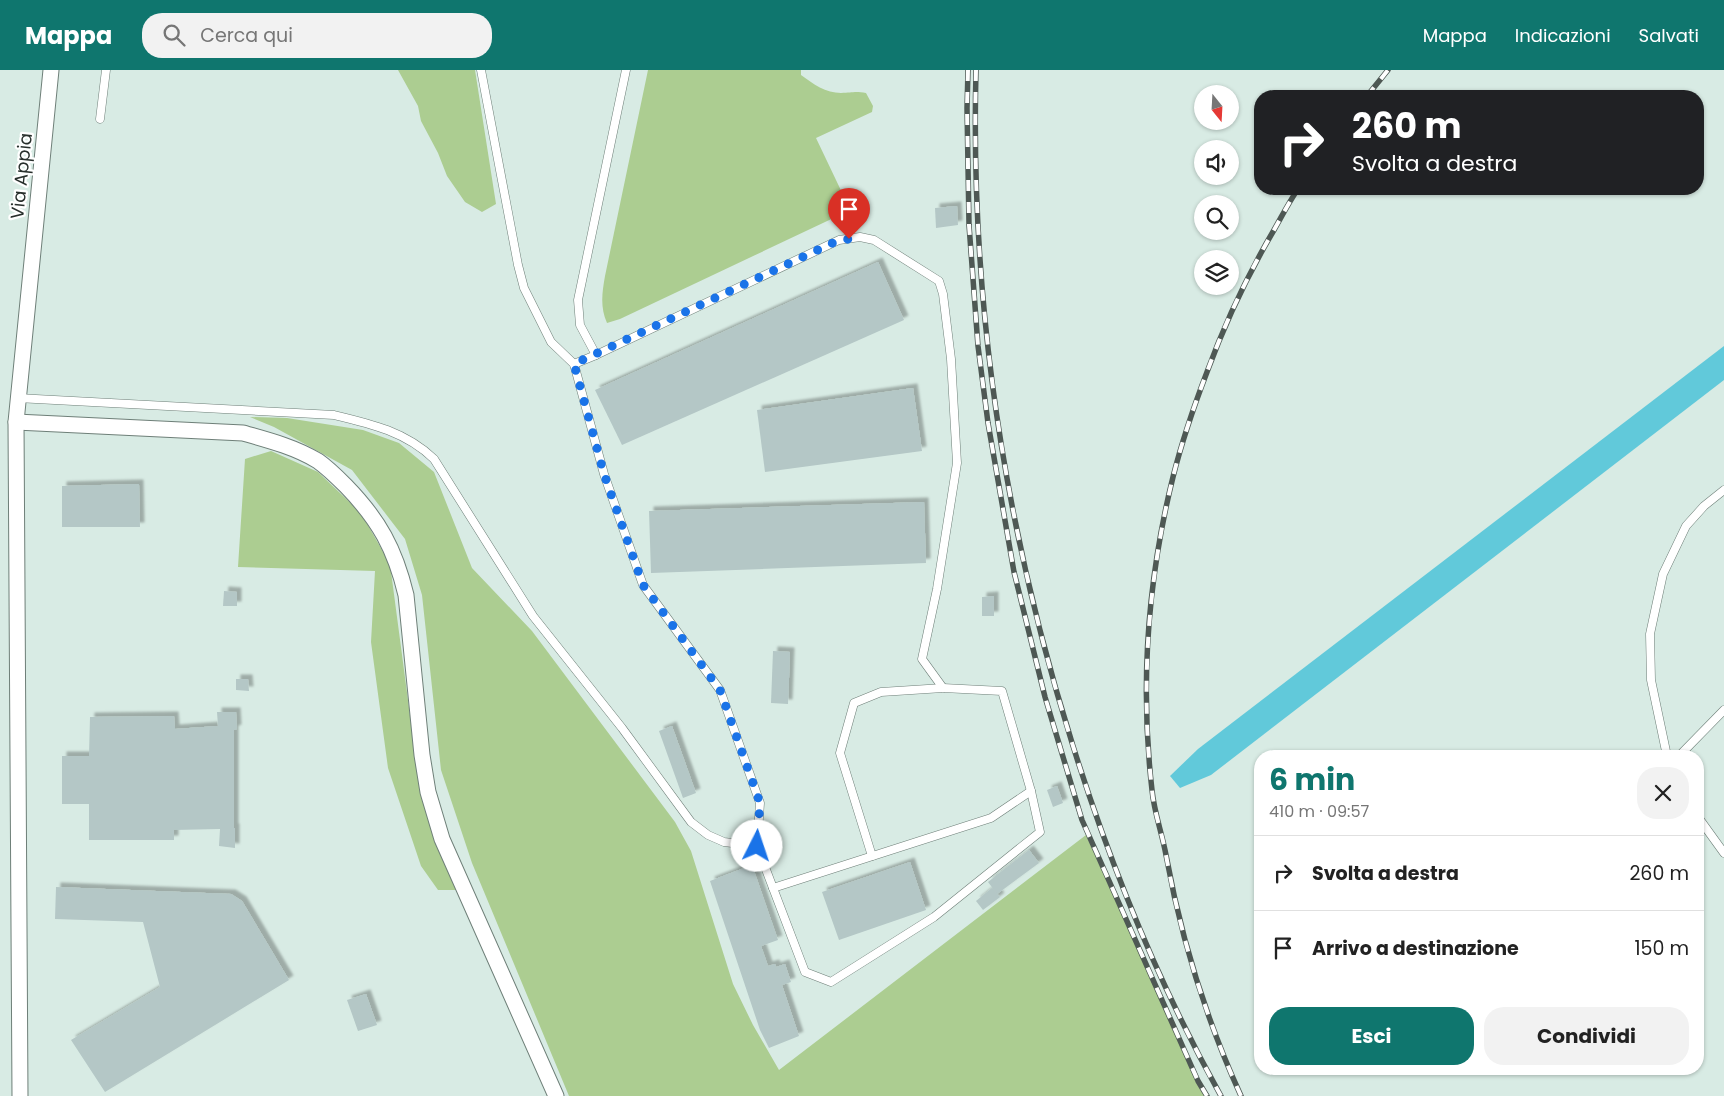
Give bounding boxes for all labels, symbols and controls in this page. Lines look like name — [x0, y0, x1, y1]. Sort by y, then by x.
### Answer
search box — [142, 13, 492, 58]
text: Mappa — [25, 19, 112, 52]
icon: search — [160, 21, 188, 49]
text: Cerca qui — [200, 22, 293, 49]
text: Mappa — [1423, 23, 1487, 48]
text: Indicazioni — [1515, 23, 1611, 48]
text: Salvati — [1639, 23, 1699, 48]
north arrow — [1194, 85, 1239, 130]
map controls — [1194, 85, 1239, 295]
text: 260 m — [1352, 101, 1462, 150]
icon: right — [1269, 110, 1334, 175]
street label: Via Appia — [4, 132, 38, 220]
button: sound — [1194, 140, 1239, 185]
text: Svolta a destra — [1352, 148, 1517, 179]
pin — [828, 188, 870, 239]
icon: arrive — [835, 195, 863, 223]
button: search — [1194, 195, 1239, 240]
button: layers — [1194, 250, 1239, 295]
text: 6 min — [1269, 758, 1355, 801]
button: close — [1637, 767, 1689, 819]
text: 410 m · 09:57 — [1269, 800, 1369, 823]
position arrow — [730, 819, 782, 871]
icon: right — [1269, 859, 1297, 887]
text: Svolta a destra — [1312, 860, 1459, 887]
text: 260 m — [1629, 860, 1689, 887]
icon: arrive — [1269, 934, 1297, 962]
text: Arrivo a destinazione — [1312, 935, 1519, 962]
text: 150 m — [1634, 935, 1689, 962]
button: Esci — [1269, 1007, 1474, 1065]
button: Condividi — [1484, 1007, 1689, 1065]

